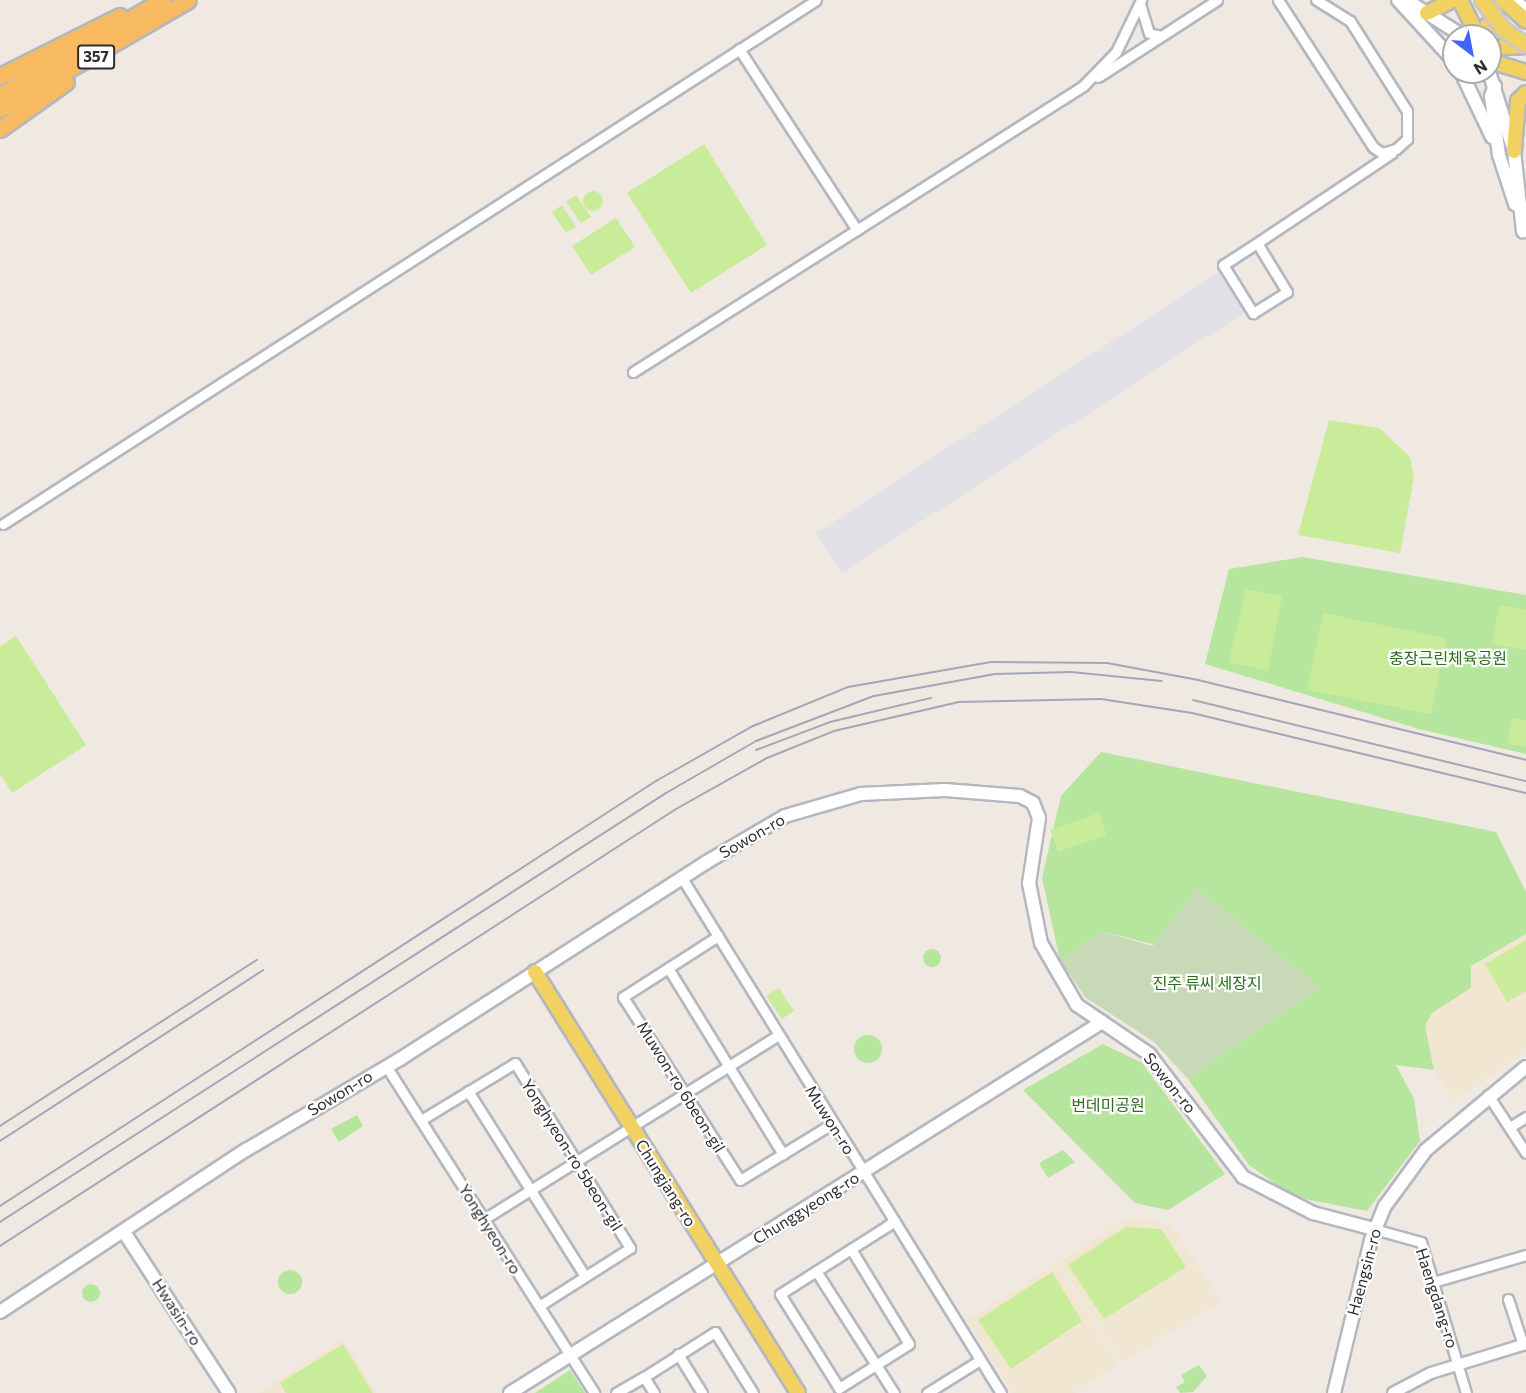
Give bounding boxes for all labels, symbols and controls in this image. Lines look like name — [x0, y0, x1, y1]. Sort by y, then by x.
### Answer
north arrow — [1442, 24, 1502, 84]
road number: 357 — [76, 45, 116, 69]
text: N — [1471, 57, 1491, 79]
park label: 충장근린체육공원 — [1389, 648, 1507, 668]
street label: Sowon-ro — [716, 810, 788, 862]
park label: 진주 류씨 세장지 — [1152, 973, 1262, 993]
street label: Muwon-ro 6beon-gil — [633, 1018, 729, 1156]
street label: Sowon-ro — [1140, 1049, 1200, 1117]
street label: Sowon-ro — [304, 1066, 376, 1120]
street label: Yonghyeon-ro 5beon-gil — [517, 1076, 627, 1234]
street label: Muwon-ro — [801, 1082, 859, 1158]
park label: 번데미공원 — [1071, 1095, 1145, 1115]
street label: Chungjang-ro — [632, 1136, 700, 1230]
street label: Chunggyeong-ro — [749, 1168, 863, 1248]
street label: Yonghyeon-ro — [455, 1180, 525, 1278]
street label: Haengsin-ro — [1343, 1226, 1385, 1318]
street label: Haengdang-ro — [1412, 1246, 1462, 1350]
street label: Hwasin-ro — [148, 1275, 206, 1349]

